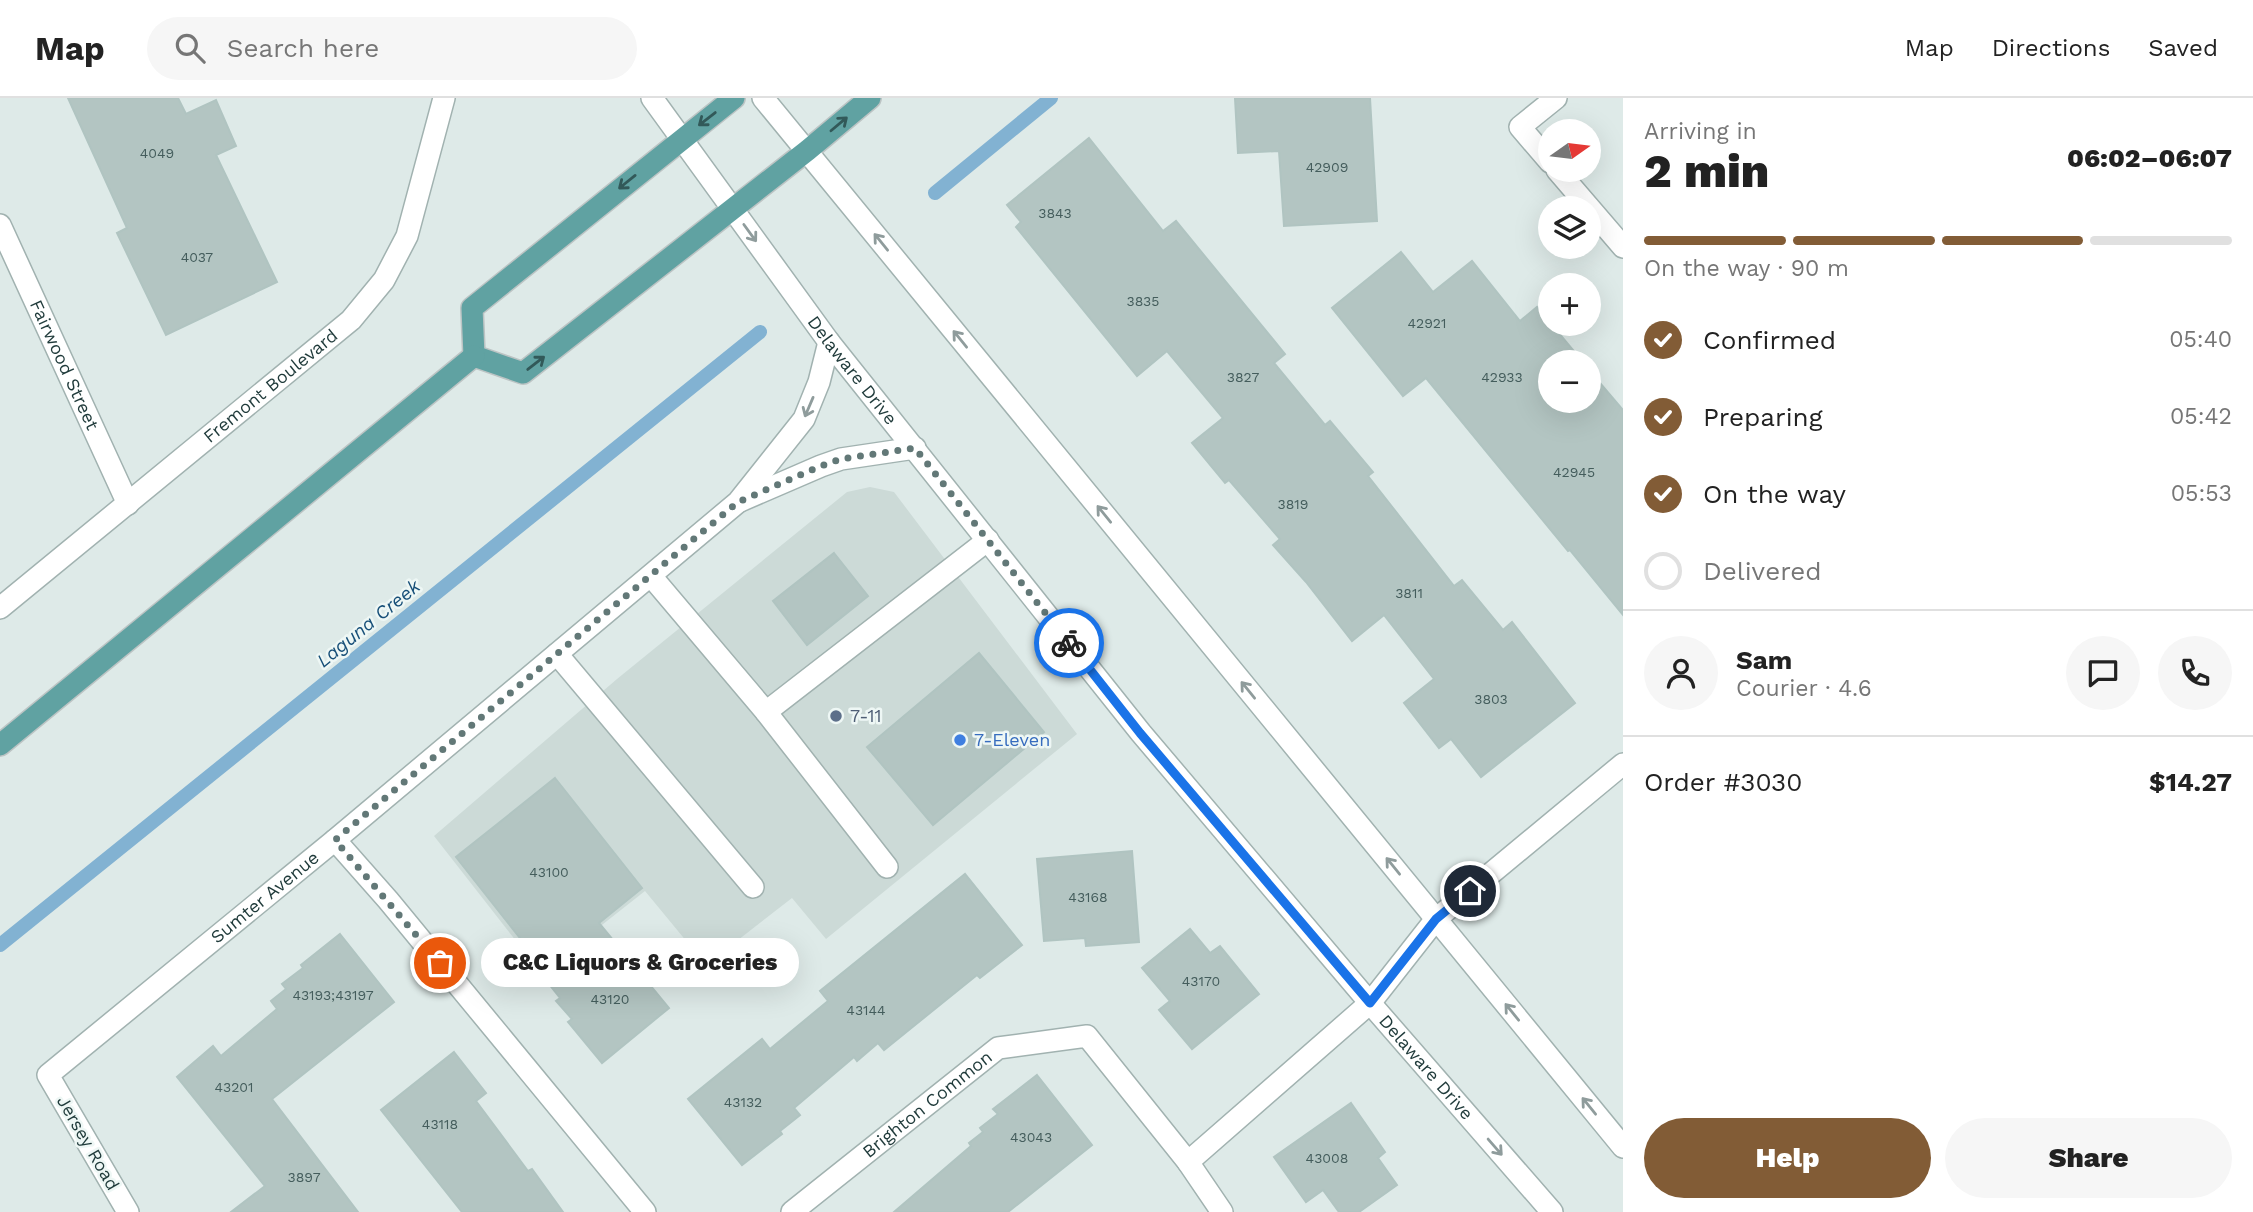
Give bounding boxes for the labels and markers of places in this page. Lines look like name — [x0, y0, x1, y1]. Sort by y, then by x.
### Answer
place label: 7-11 — [850, 705, 882, 726]
marker: 7-11 — [828, 708, 844, 724]
place label: 7-Eleven — [974, 729, 1050, 750]
marker: 7-Eleven — [952, 732, 968, 748]
pin — [1440, 861, 1500, 921]
pin — [410, 933, 470, 993]
callout: C&C Liquors & Groceries — [482, 938, 800, 988]

